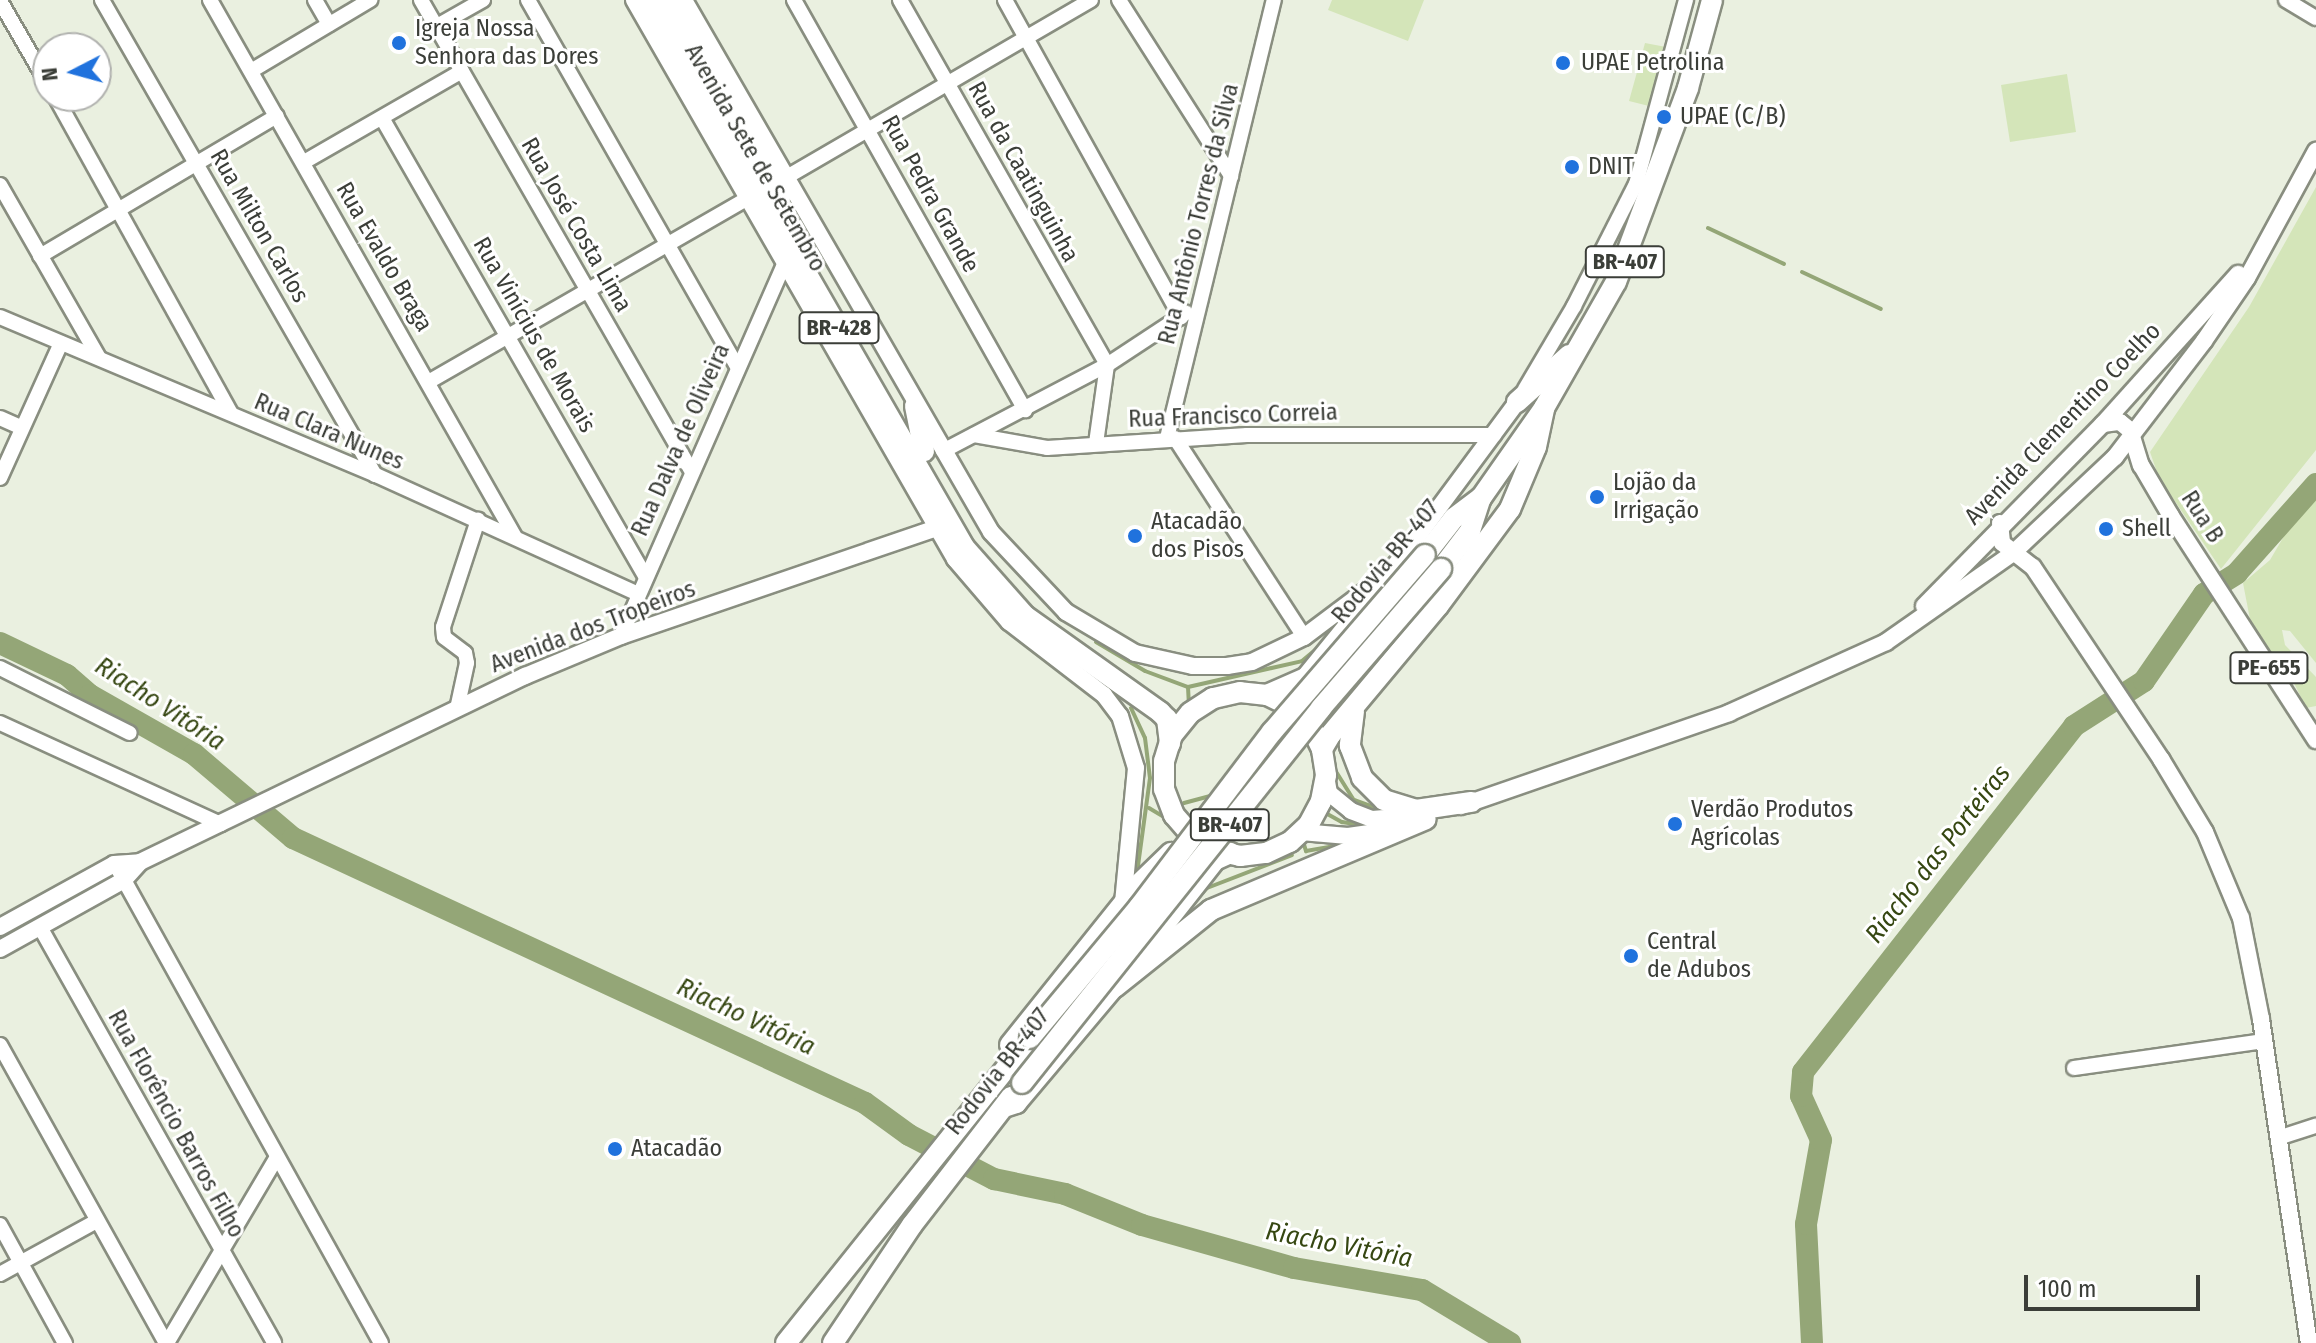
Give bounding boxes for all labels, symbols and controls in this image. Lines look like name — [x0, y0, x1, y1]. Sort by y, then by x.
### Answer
place label: Igreja Nossa Senhora das Dores — [415, 15, 598, 71]
north arrow — [32, 32, 112, 112]
marker: Igreja Nossa Senhora das Dores — [390, 34, 408, 52]
street label: Avenida Sete de Setembro — [678, 39, 832, 277]
place label: UPAE Petrolina — [1581, 49, 1724, 77]
marker: UPAE Petrolina — [1552, 52, 1574, 74]
text: N — [36, 66, 64, 82]
street label: Rua da Caatinguinha — [961, 77, 1085, 267]
street label: Rua Antônio Torres da Silva — [1153, 80, 1245, 348]
place label: UPAE (C/B) — [1680, 103, 1785, 131]
marker: UPAE (C/B) — [1655, 108, 1673, 126]
street label: Rua Pedra Grande — [875, 110, 985, 278]
street label: Rua José Costa Lima — [514, 133, 638, 317]
street label: Rua Milton Carlos — [204, 144, 314, 308]
place label: DNIT — [1588, 153, 1634, 181]
marker: DNIT — [1563, 158, 1581, 176]
street label: Rua Evaldo Braga — [330, 177, 438, 337]
street label: Rua Vinícius de Morais — [466, 232, 602, 438]
road number: BR-407 — [1583, 244, 1667, 280]
road number: BR-428 — [797, 310, 881, 346]
street label: Avenida Clementino Coelho — [1959, 317, 2167, 531]
street label: Rua Dalva de Oliveira — [626, 339, 736, 541]
street label: Rua Clara Nunes — [250, 388, 408, 476]
street label: Rua Francisco Correia — [1128, 398, 1338, 434]
place label: Lojão da Irrigação — [1613, 469, 1699, 525]
street label: Rua B — [2175, 486, 2229, 548]
marker: Lojão da Irrigação — [1588, 488, 1606, 506]
street label: Rodovia BR-407 — [1326, 494, 1446, 630]
place label: Atacadão dos Pisos — [1151, 508, 1244, 564]
place label: Shell — [2122, 515, 2171, 543]
marker: Shell — [2097, 520, 2115, 538]
marker: Atacadão dos Pisos — [1126, 527, 1144, 545]
street label: Avenida dos Tropeiros — [486, 575, 700, 679]
water label: Riacho Vitória — [89, 650, 231, 758]
road number: PE-655 — [2229, 650, 2309, 686]
water label: Riacho das Porteiras — [1859, 759, 2017, 949]
place label: Verdão Produtos Agrícolas — [1691, 796, 1853, 852]
road number: BR-407 — [1188, 807, 1272, 843]
marker: Verdão Produtos Agrícolas — [1666, 815, 1684, 833]
place label: Central de Adubos — [1647, 928, 1751, 984]
marker: Central de Adubos — [1622, 947, 1640, 965]
water label: Riacho Vitória — [672, 971, 820, 1063]
street label: Rodovia BR-407 — [940, 1003, 1056, 1141]
street label: Rua Florêncio Barros Filho — [101, 1005, 251, 1243]
place label: Atacadão — [631, 1135, 722, 1163]
marker: Atacadão — [606, 1140, 624, 1158]
water label: Riacho Vitória — [1263, 1215, 1415, 1275]
scale bar — [2028, 1259, 2204, 1309]
text: 100 m — [2038, 1275, 2096, 1303]

